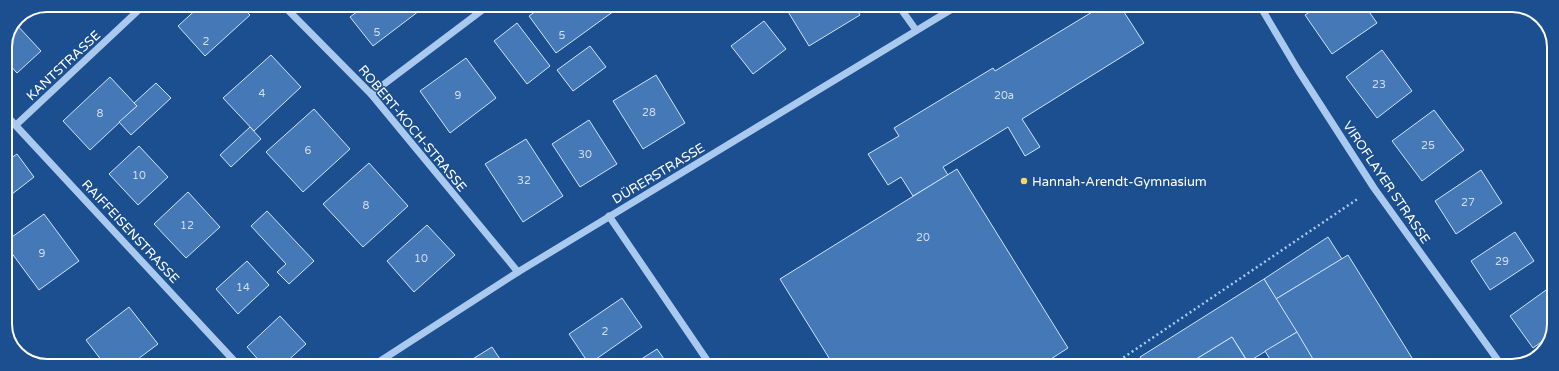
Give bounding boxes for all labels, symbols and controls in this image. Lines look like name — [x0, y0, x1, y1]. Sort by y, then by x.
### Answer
house number: 5 — [374, 26, 381, 39]
street label: KANTSTRASSE — [23, 27, 104, 104]
house number: 5 — [559, 29, 566, 42]
house number: 2 — [203, 35, 210, 48]
street label: ROBERT-KOCH-STRASSE — [355, 62, 470, 195]
house number: 23 — [1372, 78, 1386, 91]
house number: 4 — [259, 87, 266, 100]
house number: 9 — [455, 89, 462, 102]
house number: 20a — [994, 89, 1014, 102]
house number: 28 — [642, 106, 656, 119]
house number: 8 — [97, 107, 104, 120]
street label: VIROFLAYER STRASSE — [1339, 118, 1433, 247]
house number: 25 — [1421, 139, 1435, 152]
street label: DÜRERSTRASSE — [609, 140, 708, 208]
house number: 6 — [305, 144, 312, 157]
house number: 30 — [578, 148, 592, 161]
house number: 10 — [132, 169, 146, 182]
house number: 32 — [517, 174, 531, 187]
place label: Hannah-Arendt-Gymnasium — [1032, 174, 1207, 190]
marker: Hannah-Arendt-Gymnasium — [1019, 176, 1029, 186]
street label: RAIFFEISENSTRASSE — [78, 177, 182, 287]
house number: 27 — [1461, 196, 1475, 209]
house number: 8 — [363, 199, 370, 212]
house number: 12 — [180, 219, 194, 232]
house number: 20 — [916, 231, 930, 244]
house number: 9 — [39, 247, 46, 260]
house number: 10 — [414, 252, 428, 265]
house number: 29 — [1495, 255, 1509, 268]
house number: 14 — [236, 281, 250, 294]
house number: 2 — [602, 325, 609, 338]

